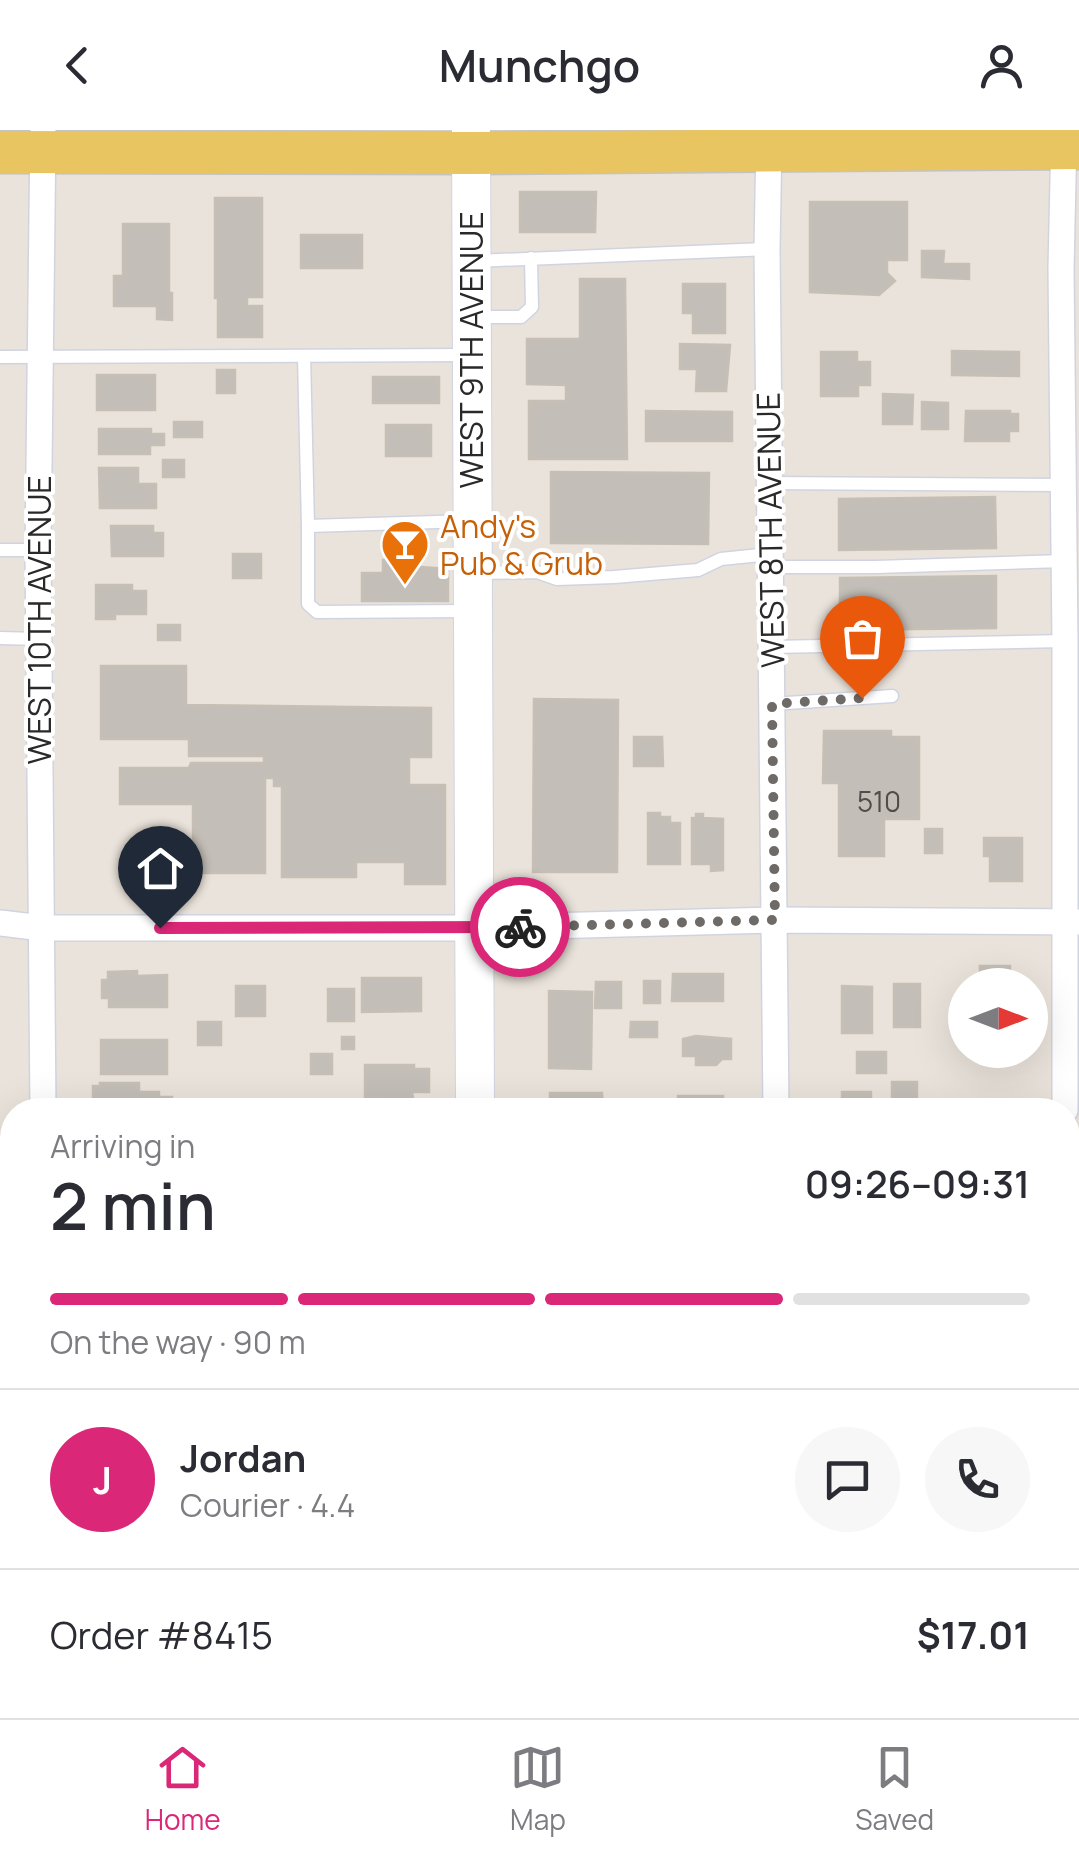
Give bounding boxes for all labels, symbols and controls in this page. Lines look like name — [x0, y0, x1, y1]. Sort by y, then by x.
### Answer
text: Munchgo — [439, 34, 640, 96]
icon: back — [50, 38, 105, 93]
icon: person — [974, 38, 1029, 93]
street label: WEST 9TH AVENUE — [449, 211, 493, 489]
street label: WEST 8TH AVENUE — [746, 392, 794, 668]
street label: WEST 10TH AVENUE — [17, 475, 61, 765]
place label: Andy's Pub & Grub — [440, 504, 603, 585]
bar icon: Andy's Pub & Grub — [379, 518, 431, 586]
pin — [820, 596, 905, 699]
icon: bag — [835, 611, 890, 666]
house number: 510 — [857, 782, 901, 820]
pin — [118, 826, 203, 929]
icon: home — [133, 841, 188, 896]
courier — [470, 877, 570, 977]
icon: bike — [493, 900, 548, 955]
north arrow — [948, 968, 1048, 1068]
map controls — [948, 968, 1048, 1068]
text: Arriving in — [50, 1124, 195, 1168]
text: 09:26–09:31 — [805, 1157, 1030, 1209]
text: 2 min — [50, 1161, 216, 1250]
text: On the way · 90 m — [50, 1320, 306, 1364]
button: chat — [795, 1427, 900, 1532]
button: phone — [925, 1427, 1030, 1532]
text: Jordan — [180, 1431, 306, 1483]
text: J — [93, 1453, 112, 1505]
text: Courier · 4.4 — [180, 1483, 355, 1527]
text: Order #8415 — [50, 1608, 273, 1660]
text: $17.01 — [917, 1608, 1030, 1660]
tab: Home — [145, 1740, 221, 1838]
tab: Map — [510, 1740, 566, 1838]
tab: Saved — [855, 1740, 934, 1838]

